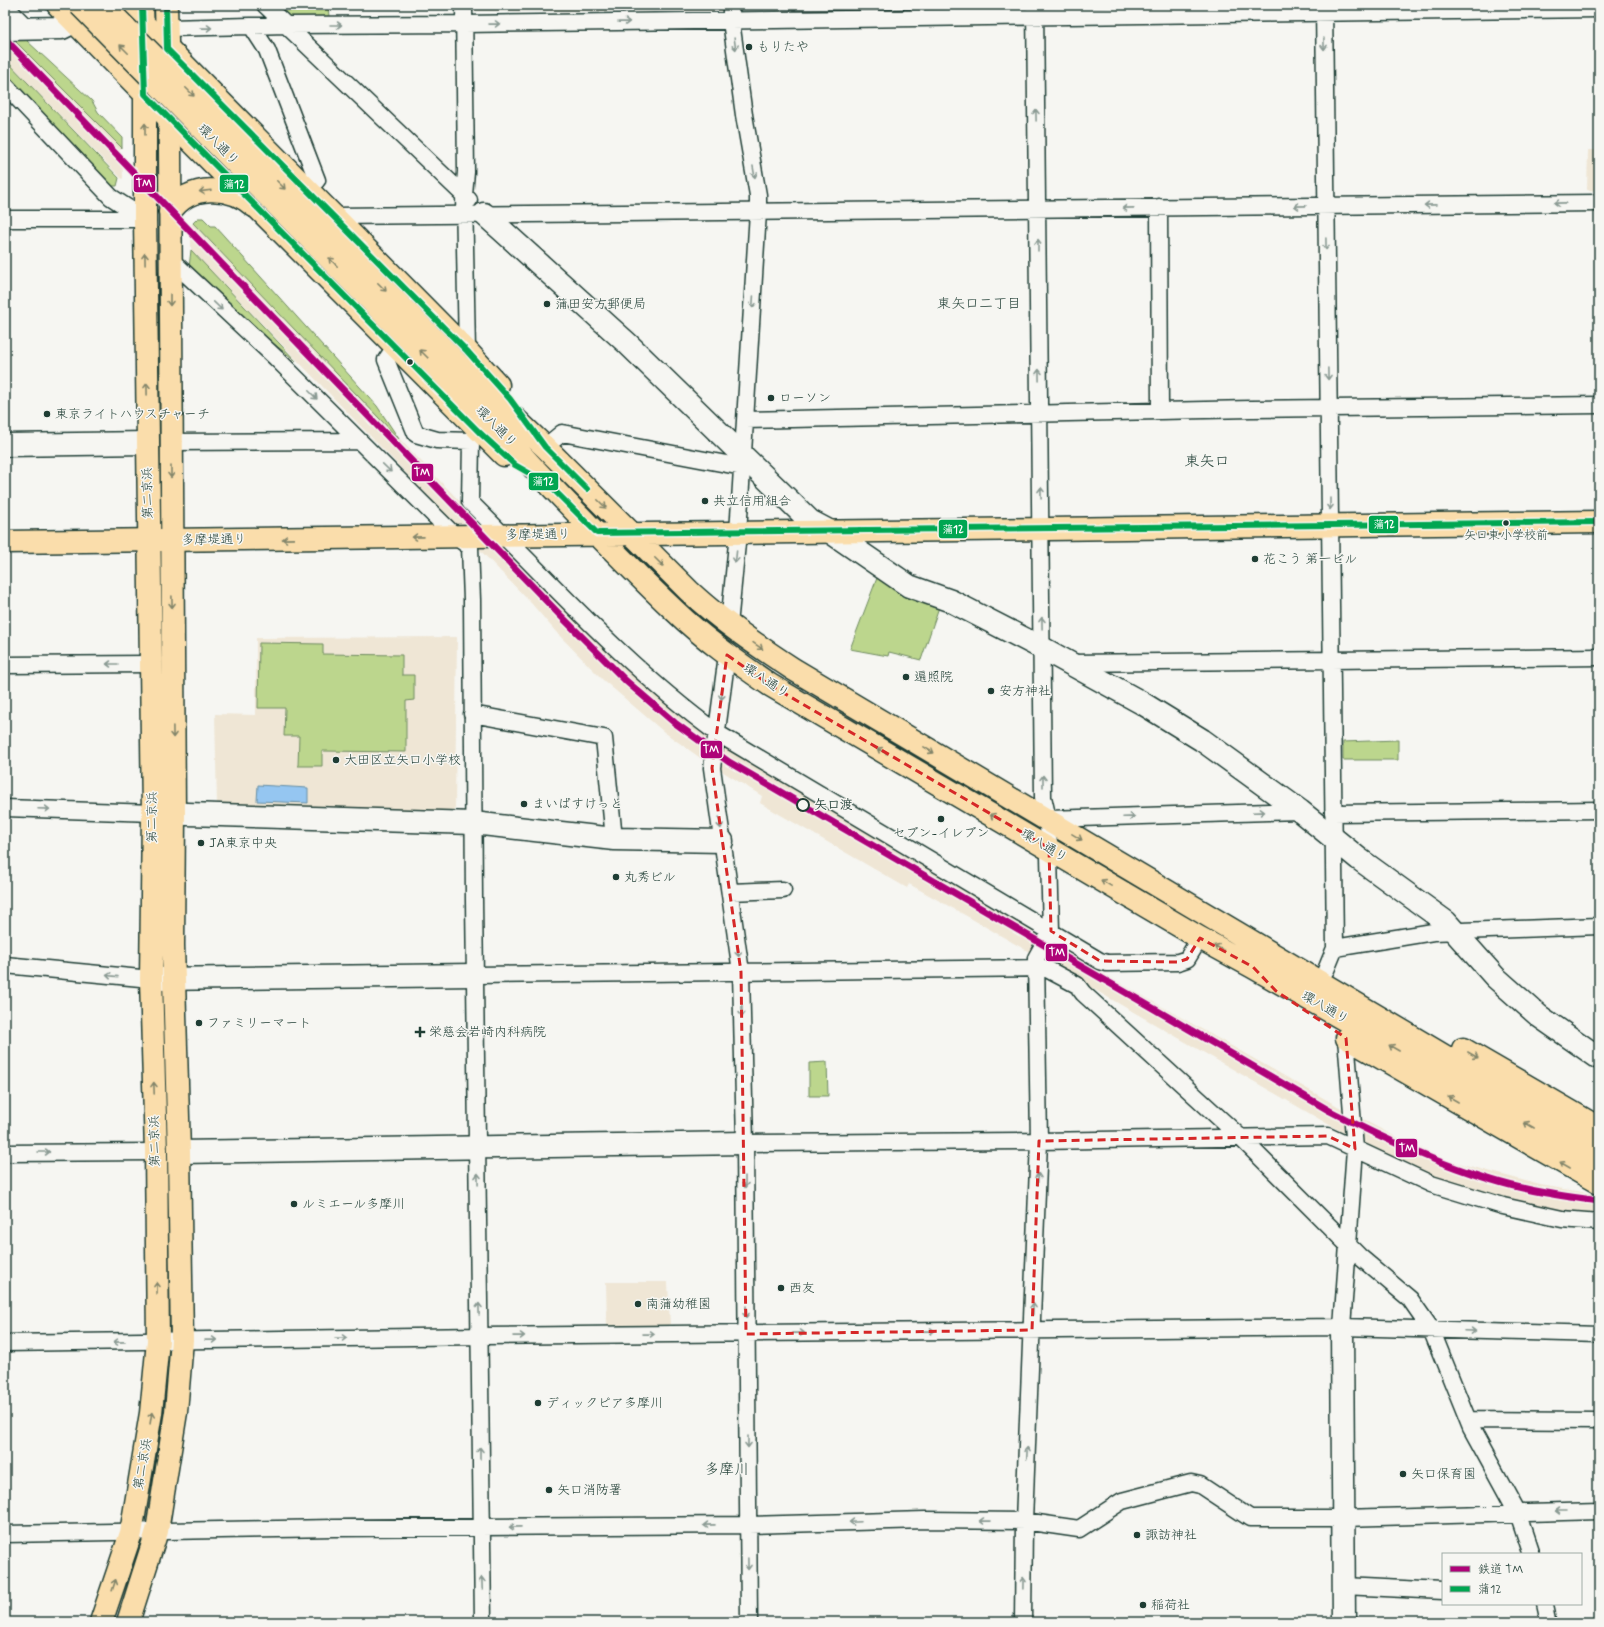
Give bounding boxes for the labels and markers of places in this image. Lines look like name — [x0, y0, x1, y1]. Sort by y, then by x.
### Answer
place label: もりたや — [757, 39, 809, 56]
marker: もりたや — [744, 42, 754, 52]
place label: 蒲田安方郵便局 — [555, 296, 646, 313]
marker: 蒲田安方郵便局 — [542, 299, 552, 309]
unlabelled marker — [405, 357, 415, 367]
place label: ローソン — [779, 390, 831, 407]
marker: ローソン — [766, 393, 776, 403]
place label: 東京ライトハウスチャーチ — [55, 406, 210, 423]
marker: 東京ライトハウスチャーチ — [42, 409, 52, 419]
place label: 共立信用組合 — [713, 493, 791, 510]
marker: 共立信用組合 — [700, 496, 710, 506]
marker: 矢口東小学校前 — [1501, 518, 1511, 528]
place label: 矢口東小学校前 — [1464, 528, 1548, 544]
place label: 花こう 第一ビル — [1263, 551, 1357, 568]
marker: 花こう 第一ビル — [1250, 554, 1260, 564]
place label: 遍照院 — [914, 669, 953, 686]
marker: 遍照院 — [901, 672, 911, 682]
place label: 安方神社 — [999, 683, 1051, 700]
marker: 安方神社 — [986, 686, 996, 696]
place label: 大田区立矢口小学校 — [344, 752, 461, 769]
marker: 大田区立矢口小学校 — [331, 755, 341, 765]
place label: まいばすけっと — [532, 796, 623, 813]
place label: 矢口渡 — [814, 797, 853, 814]
marker: 矢口渡 — [796, 798, 810, 812]
marker: まいばすけっと — [519, 799, 529, 809]
marker: セブン-イレブン — [936, 814, 946, 824]
place label: セブン-イレブン — [893, 825, 989, 842]
place label: JA東京中央 — [209, 835, 277, 852]
marker: JA東京中央 — [196, 838, 206, 848]
place label: 丸秀ビル — [624, 869, 676, 886]
marker: 丸秀ビル — [611, 872, 621, 882]
place label: ファミリーマート — [207, 1015, 311, 1032]
marker: ファミリーマート — [194, 1018, 204, 1028]
place label: 栄慈会岩崎内科病院 — [429, 1024, 546, 1041]
marker: 栄慈会岩崎内科病院 — [414, 1026, 426, 1038]
place label: ルミエール多摩川 — [302, 1196, 405, 1213]
marker: ルミエール多摩川 — [289, 1199, 299, 1209]
place label: 西友 — [789, 1280, 815, 1297]
marker: 西友 — [776, 1283, 786, 1293]
place label: 南蒲幼稚園 — [646, 1296, 711, 1313]
marker: 南蒲幼稚園 — [633, 1299, 643, 1309]
place label: ディックピア多摩川 — [546, 1395, 663, 1412]
marker: ディックピア多摩川 — [533, 1398, 543, 1408]
place label: 矢口保育園 — [1411, 1466, 1476, 1483]
marker: 矢口保育園 — [1398, 1469, 1408, 1479]
place label: 矢口消防署 — [557, 1482, 622, 1499]
marker: 矢口消防署 — [544, 1485, 554, 1495]
place label: 諏訪神社 — [1145, 1527, 1197, 1544]
marker: 諏訪神社 — [1132, 1530, 1142, 1540]
place label: 稲荷社 — [1151, 1597, 1190, 1614]
marker: 稲荷社 — [1138, 1600, 1148, 1610]

